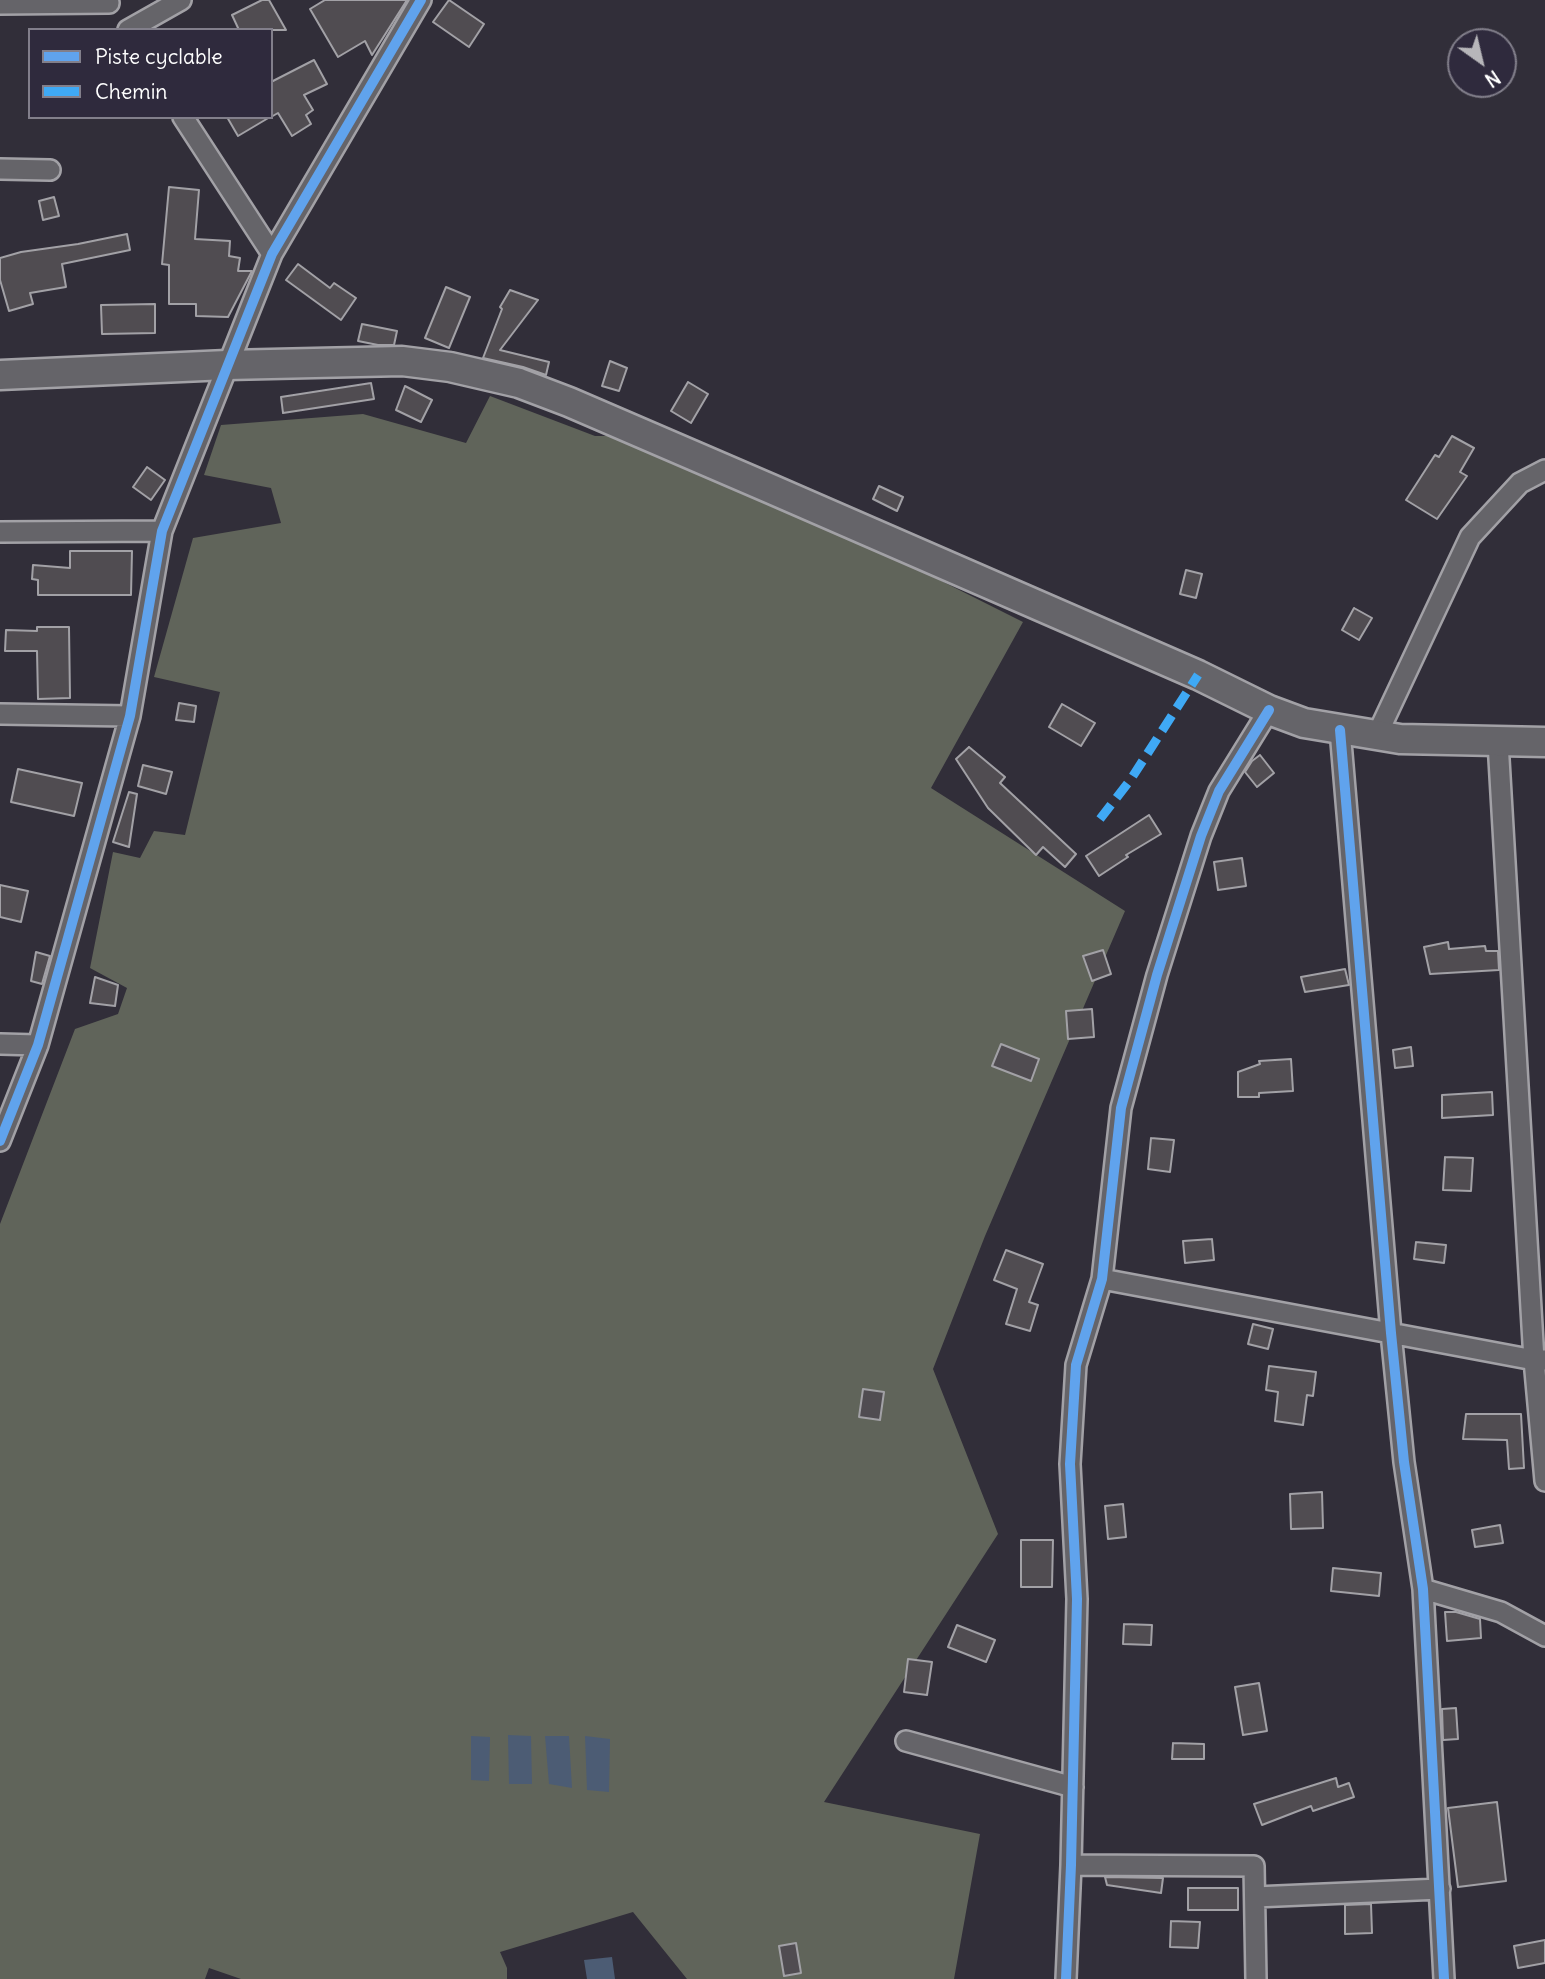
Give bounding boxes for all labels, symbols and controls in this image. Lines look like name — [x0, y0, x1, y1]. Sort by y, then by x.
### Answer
legend — [28, 28, 273, 119]
north arrow — [1447, 28, 1517, 98]
text: Piste cyclable — [95, 43, 223, 70]
text: N — [1480, 65, 1505, 92]
text: Chemin — [95, 78, 168, 105]

